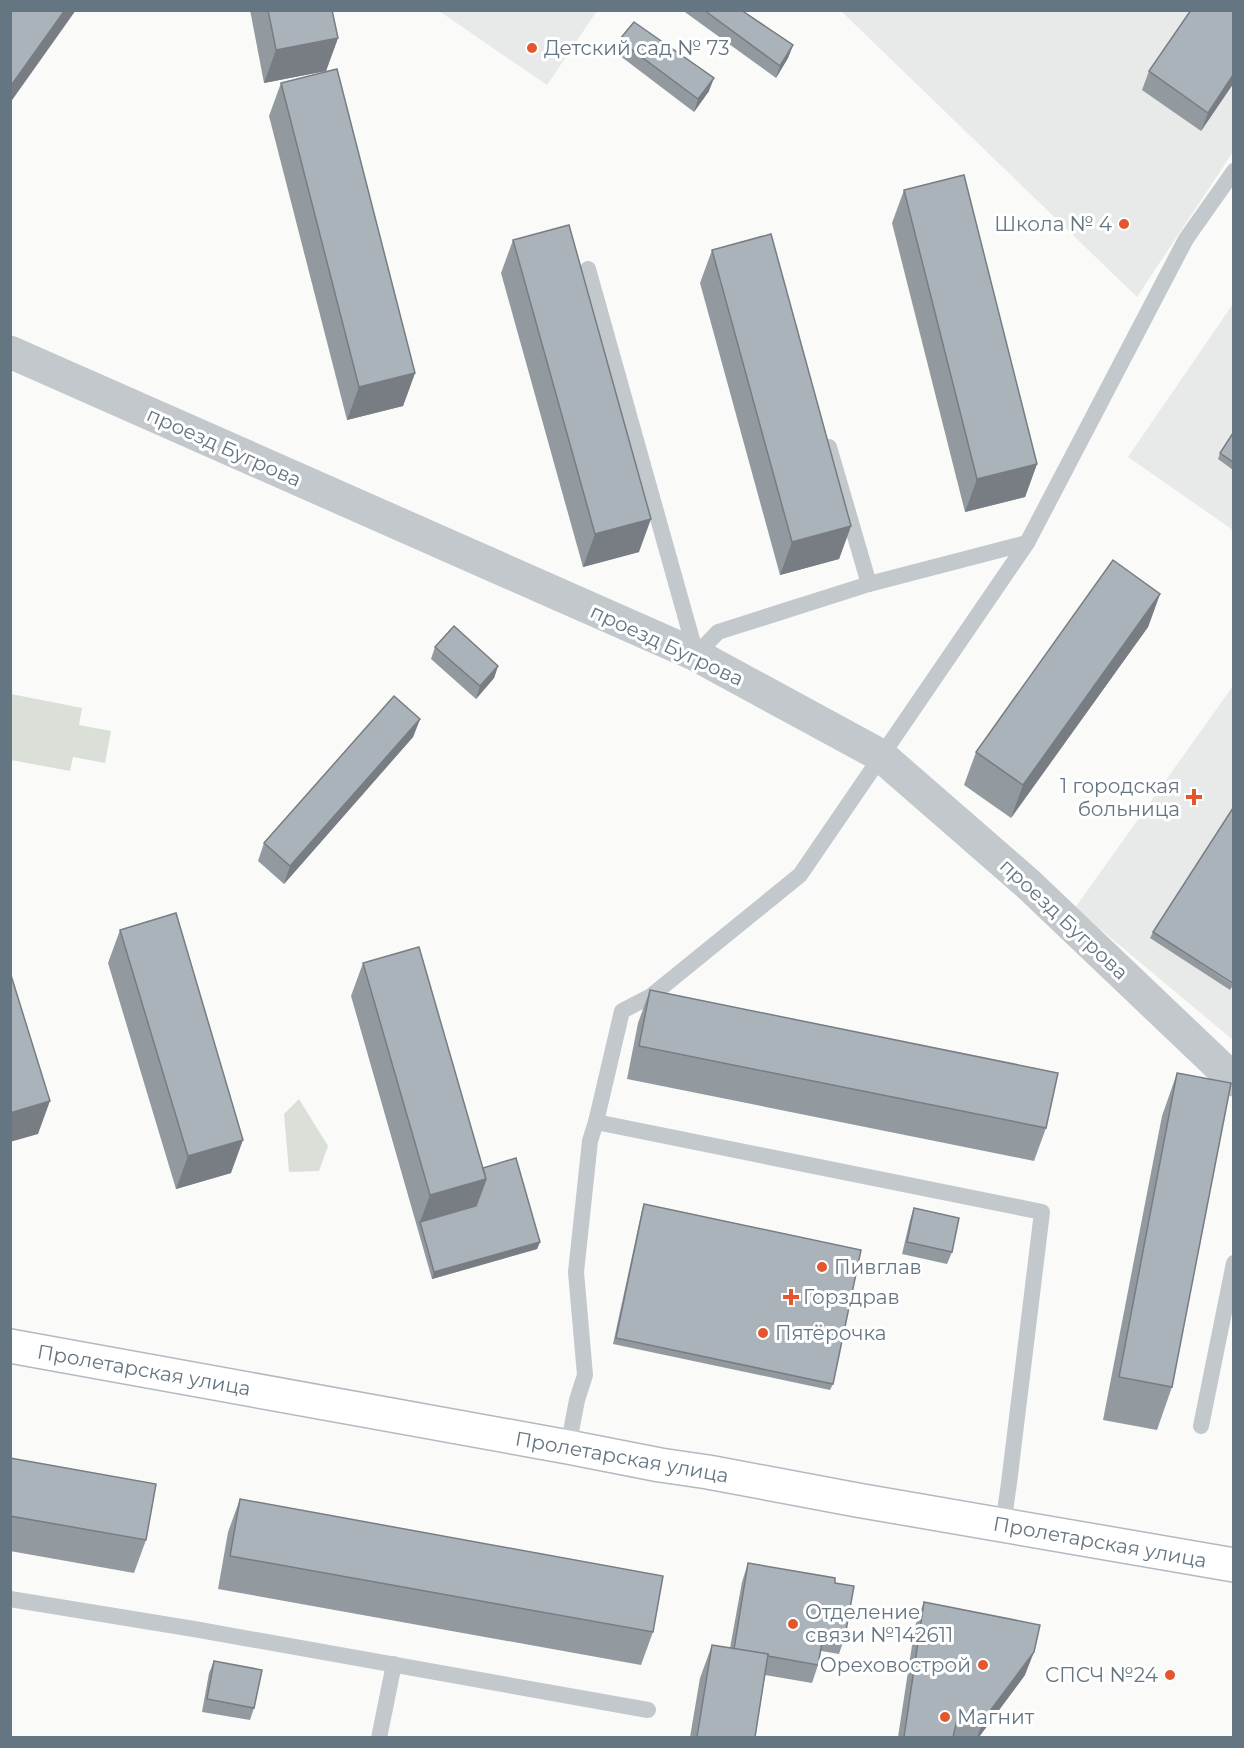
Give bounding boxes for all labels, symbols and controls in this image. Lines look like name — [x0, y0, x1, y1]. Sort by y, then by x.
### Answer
place label: Детский сад № 73 — [544, 36, 729, 60]
marker: Детский сад № 73 — [525, 41, 539, 55]
place label: Школа № 4 — [994, 212, 1112, 236]
marker: Школа № 4 — [1117, 217, 1131, 231]
street label: проезд Бугрова — [143, 402, 305, 492]
street label: проезд Бугрова — [587, 599, 747, 691]
place label: 1 городская больница — [1060, 774, 1180, 821]
marker: 1 городская больница — [1185, 788, 1203, 806]
street label: проезд Бугрова — [995, 853, 1133, 985]
place label: Пивглав — [834, 1255, 922, 1279]
marker: Пивглав — [815, 1260, 829, 1274]
place label: Горздрав — [803, 1285, 900, 1309]
marker: Горздрав — [784, 1290, 798, 1304]
place label: Пятёрочка — [775, 1321, 886, 1345]
marker: Пятёрочка — [756, 1326, 770, 1340]
street label: Пролетарская улица — [35, 1339, 253, 1401]
street label: Пролетарская улица — [513, 1426, 731, 1488]
street label: Пролетарская улица — [991, 1511, 1209, 1573]
place label: Отделение связи №142611 — [805, 1600, 953, 1647]
marker: Отделение связи №142611 — [786, 1617, 800, 1631]
place label: Ореховострой — [820, 1653, 971, 1677]
marker: Ореховострой — [976, 1658, 990, 1672]
place label: СПСЧ №24 — [1045, 1663, 1158, 1687]
marker: СПСЧ №24 — [1163, 1668, 1177, 1682]
place label: Магнит — [957, 1705, 1035, 1729]
marker: Магнит — [938, 1710, 952, 1724]

